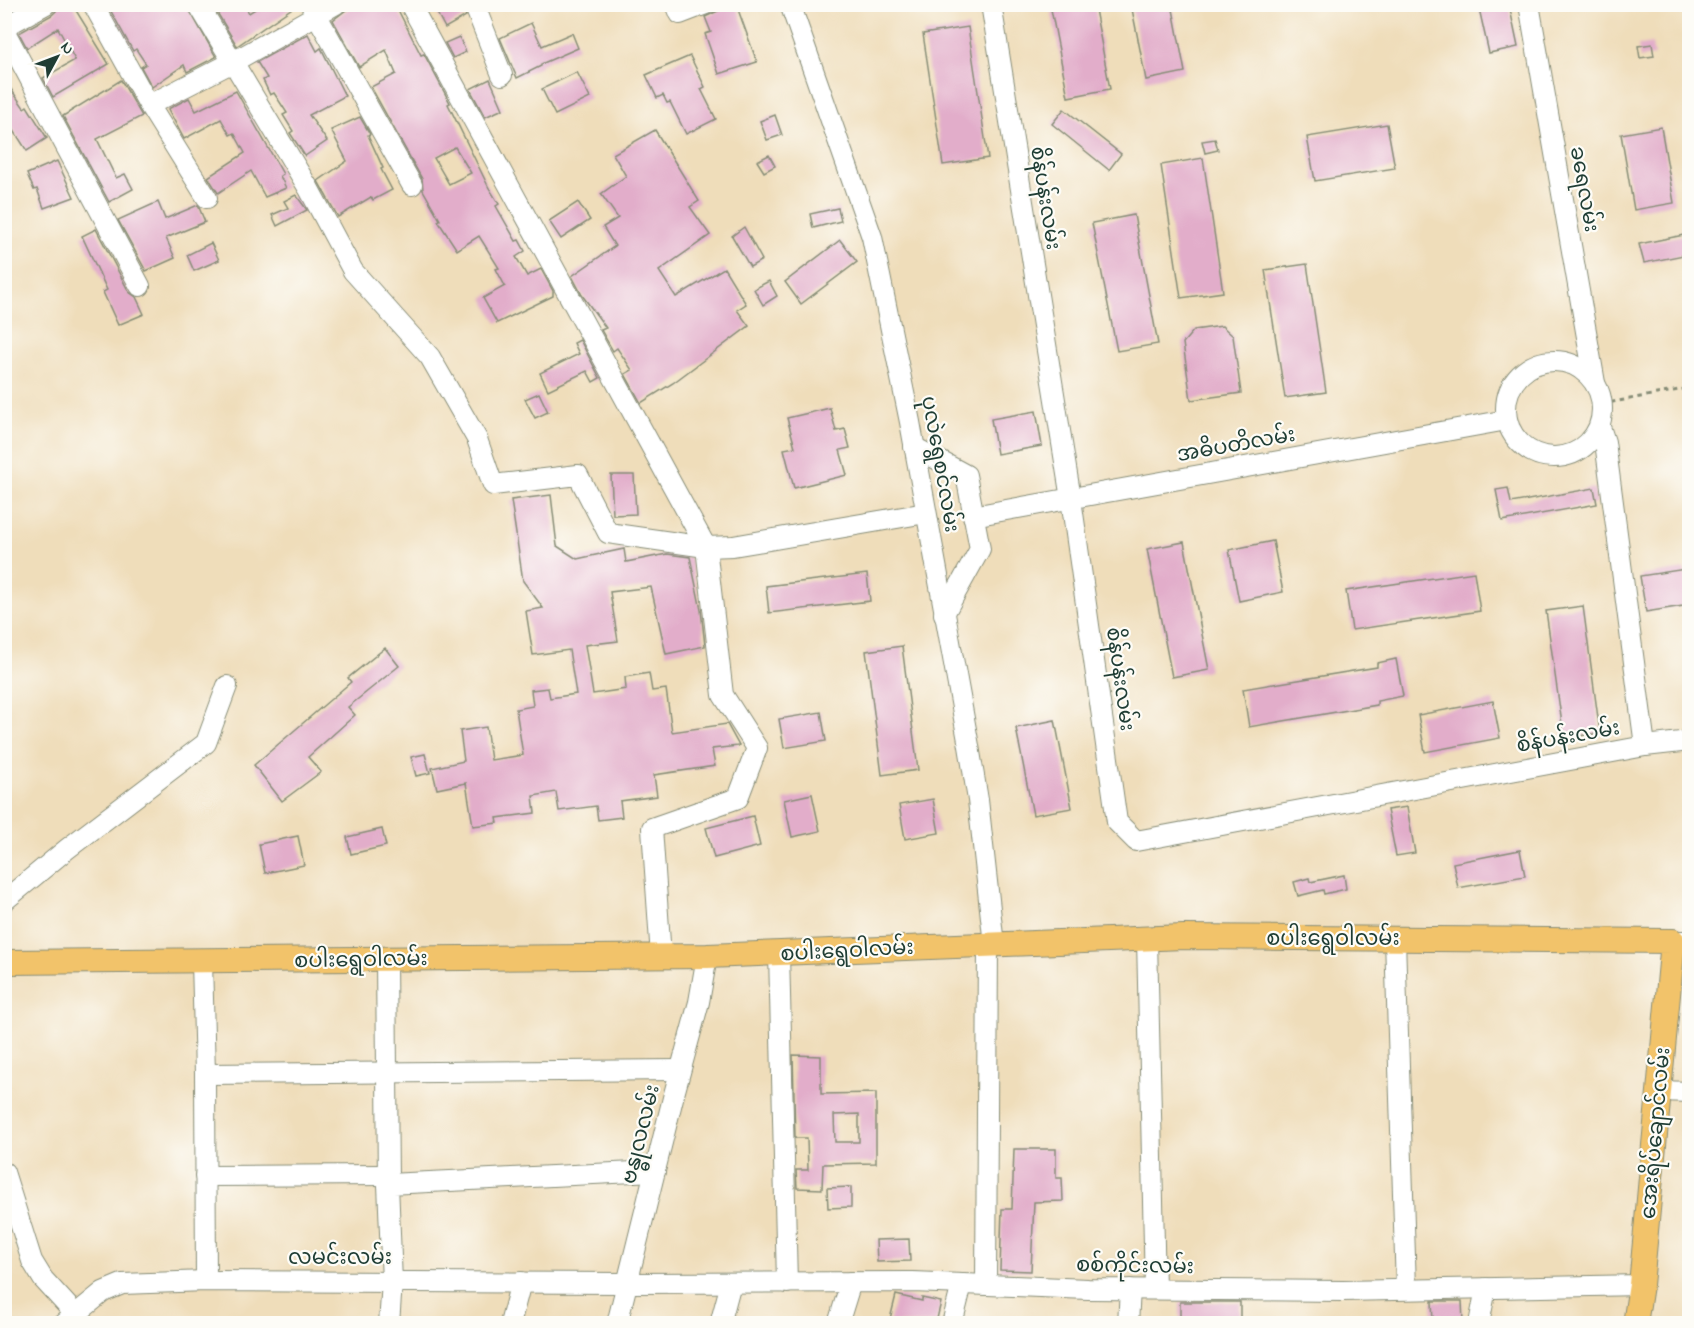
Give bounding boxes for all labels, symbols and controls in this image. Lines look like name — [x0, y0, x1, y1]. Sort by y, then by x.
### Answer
north arrow — [27, 27, 87, 87]
text: N — [54, 37, 80, 61]
street label: ခရေလမ်း — [1561, 143, 1608, 235]
street label: စိန်ပန်းလမ်း — [1021, 144, 1070, 252]
street label: ပုလဲရွေစင်လမ်း — [912, 393, 969, 535]
street label: အဓိပတိလမ်း — [1174, 418, 1298, 471]
street label: စိန်ပန်းလမ်း — [1097, 625, 1144, 733]
street label: စိန်ပန်းလမ်း — [1514, 711, 1622, 762]
street label: စပါးရွေဝါလမ်း — [1266, 922, 1400, 955]
street label: စပါးရွေဝါလမ်း — [779, 931, 915, 970]
street label: စပါးရွေဝါလမ်း — [294, 942, 428, 977]
street label: အေးရိပ်ချောင်လမ်း — [1632, 1046, 1680, 1220]
street label: ဗန္ဓုလလမ်း — [612, 1081, 669, 1188]
street label: လမင်းလမ်း — [288, 1241, 392, 1274]
street label: စစ်ကိုင်းလမ်း — [1076, 1248, 1194, 1283]

